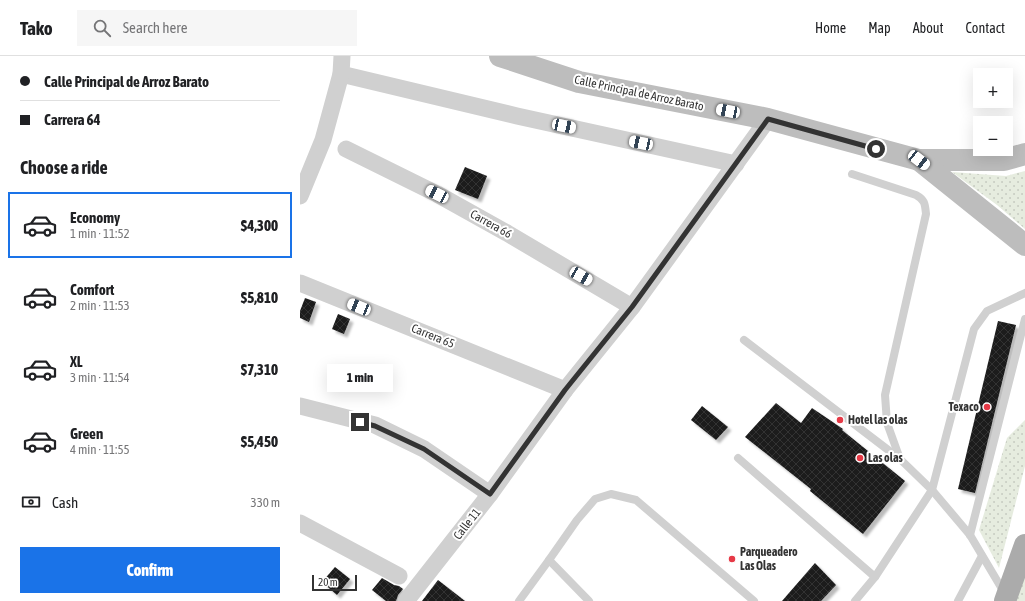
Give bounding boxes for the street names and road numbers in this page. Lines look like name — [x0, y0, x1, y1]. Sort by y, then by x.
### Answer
street label: Calle Principal de Arroz Barato — [573, 72, 705, 114]
street label: Carrera 66 — [468, 207, 515, 241]
street label: Carrera 65 — [409, 321, 457, 351]
street label: Calle 11 — [451, 505, 484, 542]

